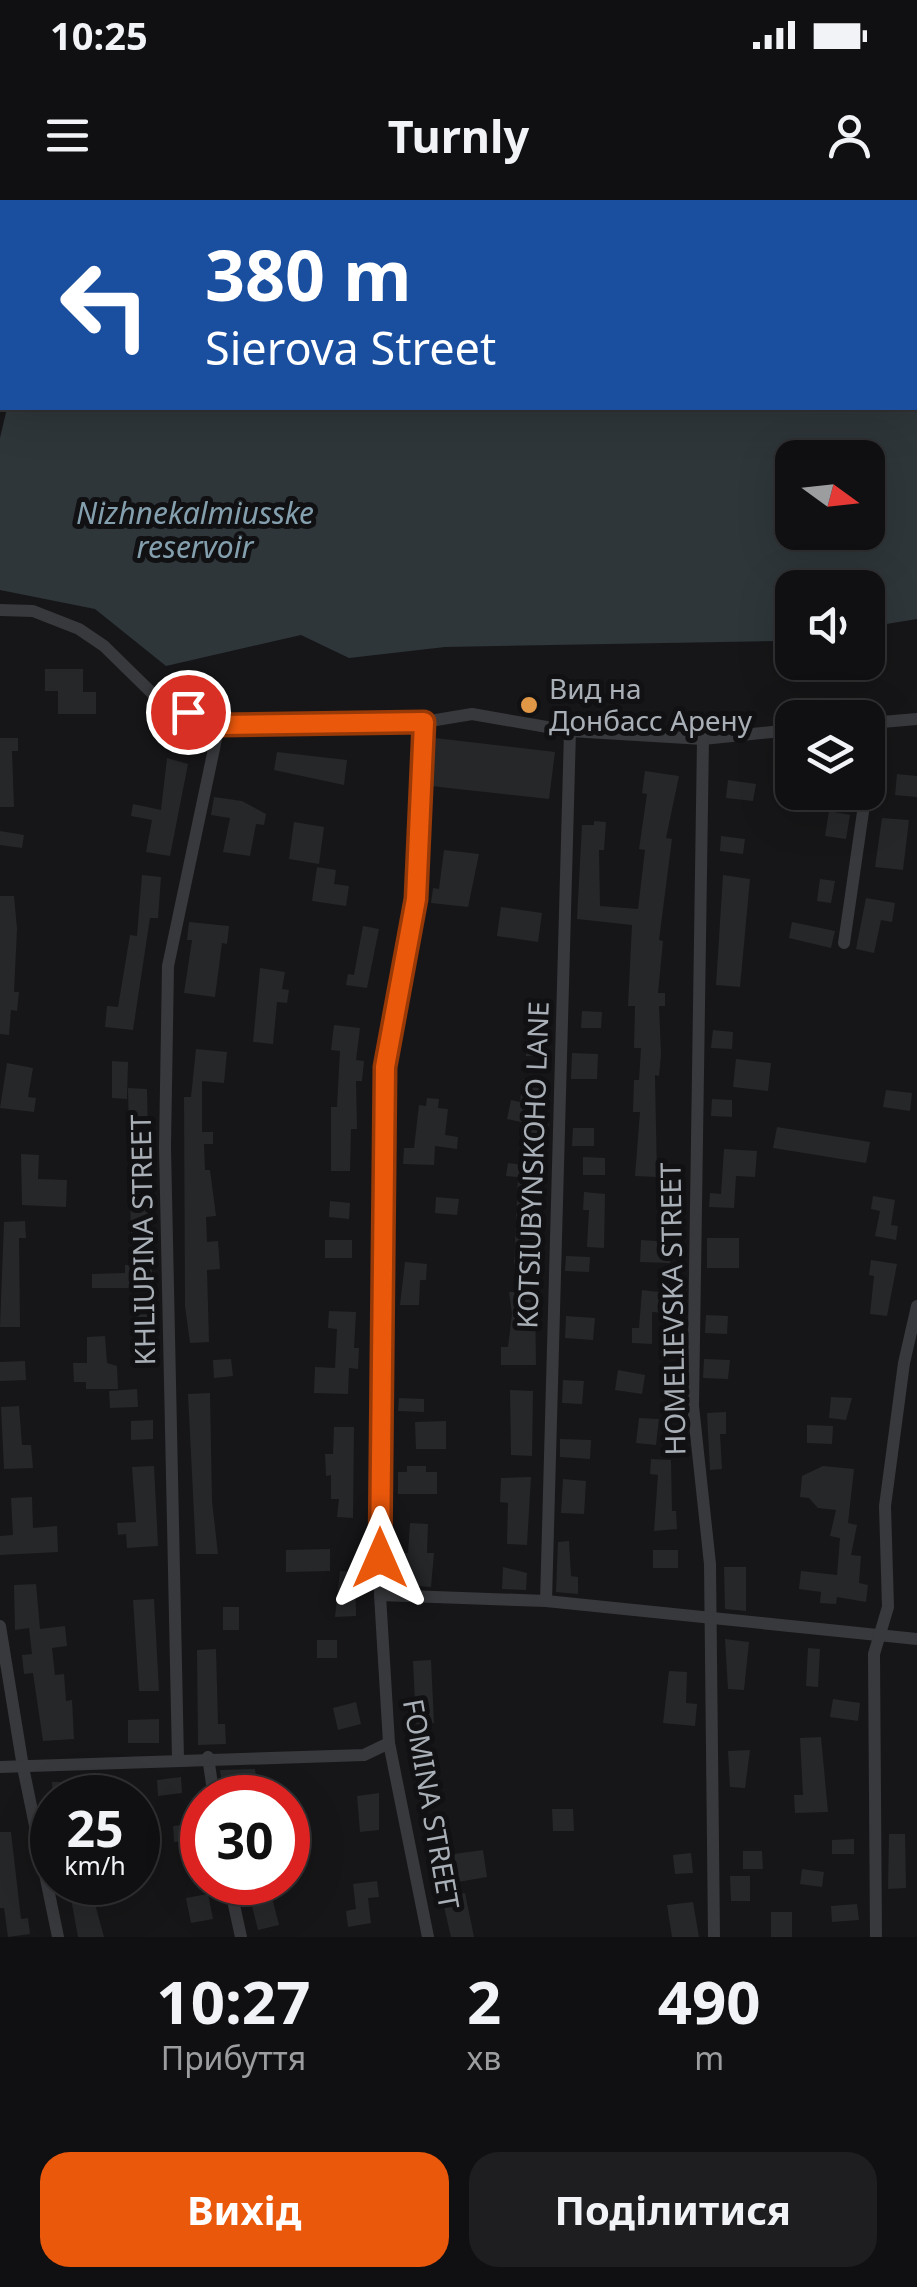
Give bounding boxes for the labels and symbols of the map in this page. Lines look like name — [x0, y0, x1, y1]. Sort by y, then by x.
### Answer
north arrow — [775, 440, 885, 550]
water label: Nizhnekalmiusske reservoir — [76, 492, 314, 567]
place label: Вид на Донбасс Арену — [549, 669, 753, 739]
pin — [146, 670, 231, 755]
marker: Вид на Донбасс Арену — [518, 694, 540, 716]
street label: KOTSIUBYNSKOHO LANE — [507, 1001, 557, 1329]
street label: KHLIUPINA STREET — [121, 1114, 163, 1366]
street label: HOMELIEVSKA STREET — [650, 1162, 694, 1456]
position arrow — [328, 1506, 432, 1610]
street label: FOMINA STREET — [395, 1696, 469, 1912]
speed limit sign: 30 — [180, 1775, 310, 1905]

